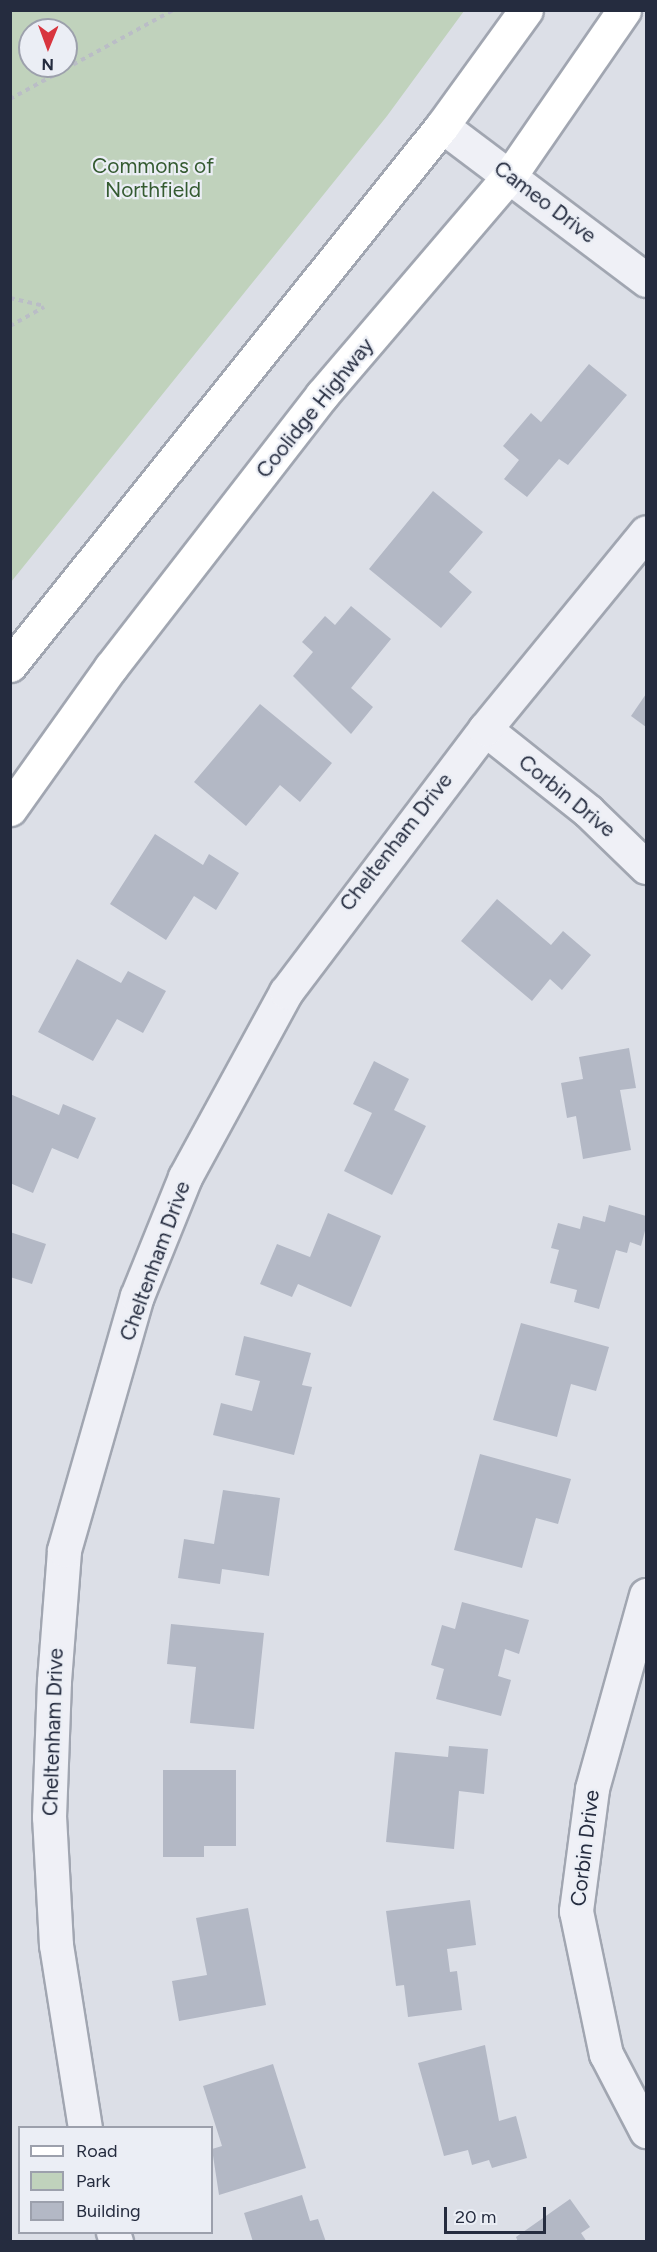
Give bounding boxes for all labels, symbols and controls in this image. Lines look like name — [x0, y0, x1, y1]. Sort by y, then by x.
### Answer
north arrow — [18, 18, 78, 78]
text: N — [41, 55, 54, 74]
park label: Commons of Northfield — [92, 153, 214, 203]
street label: Cameo Drive — [489, 155, 601, 249]
street label: Coolidge Highway — [251, 333, 379, 483]
street label: Corbin Drive — [514, 749, 620, 843]
street label: Cheltenham Drive — [334, 768, 458, 916]
street label: Cheltenham Drive — [114, 1178, 196, 1344]
street label: Cheltenham Drive — [37, 1648, 69, 1816]
street label: Corbin Drive — [565, 1788, 605, 1908]
legend — [18, 2126, 213, 2234]
text: Road — [76, 2140, 117, 2162]
text: Park — [76, 2170, 110, 2192]
scale bar — [447, 2195, 549, 2233]
text: Building — [76, 2200, 141, 2222]
text: 20 m — [455, 2206, 496, 2228]

